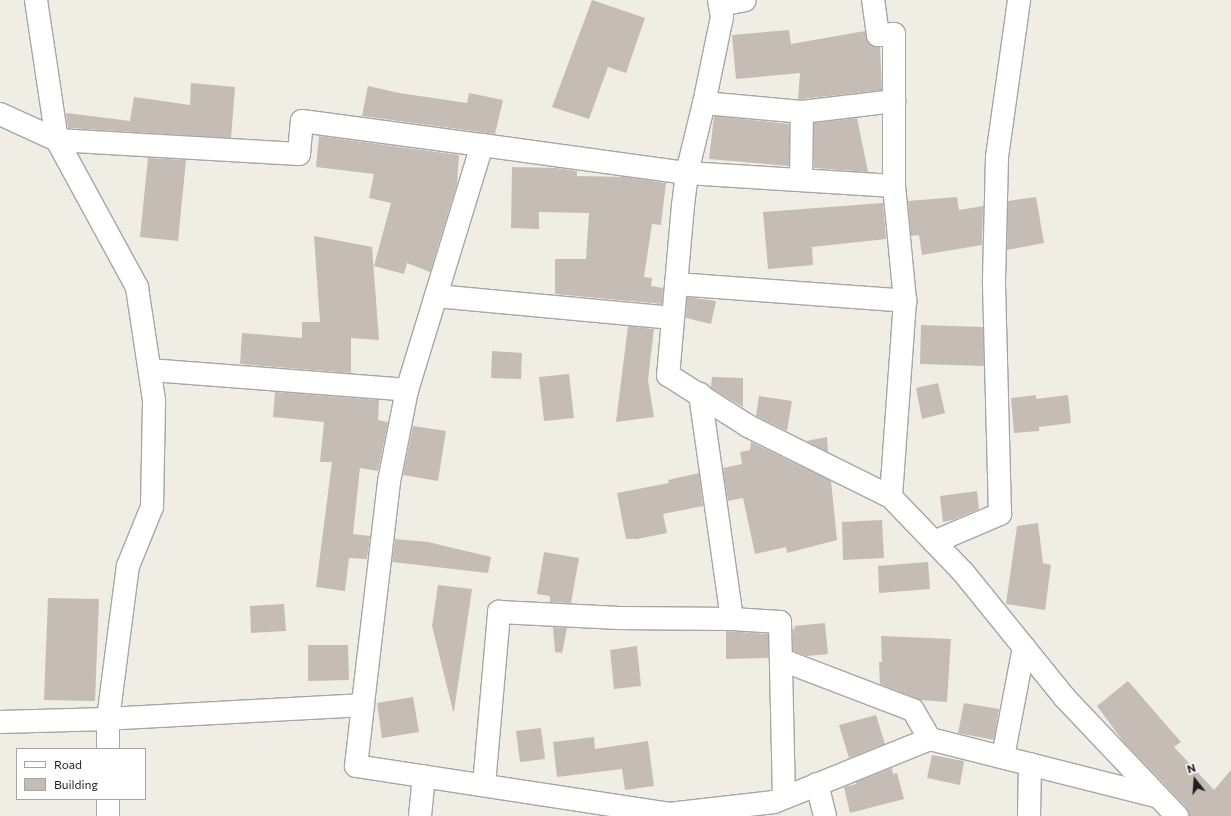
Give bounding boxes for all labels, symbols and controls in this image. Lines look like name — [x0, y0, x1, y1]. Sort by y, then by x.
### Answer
legend — [16, 748, 146, 800]
text: Road — [54, 757, 82, 771]
north arrow — [1175, 760, 1215, 800]
text: N — [1185, 761, 1197, 775]
text: Building — [54, 777, 98, 791]

